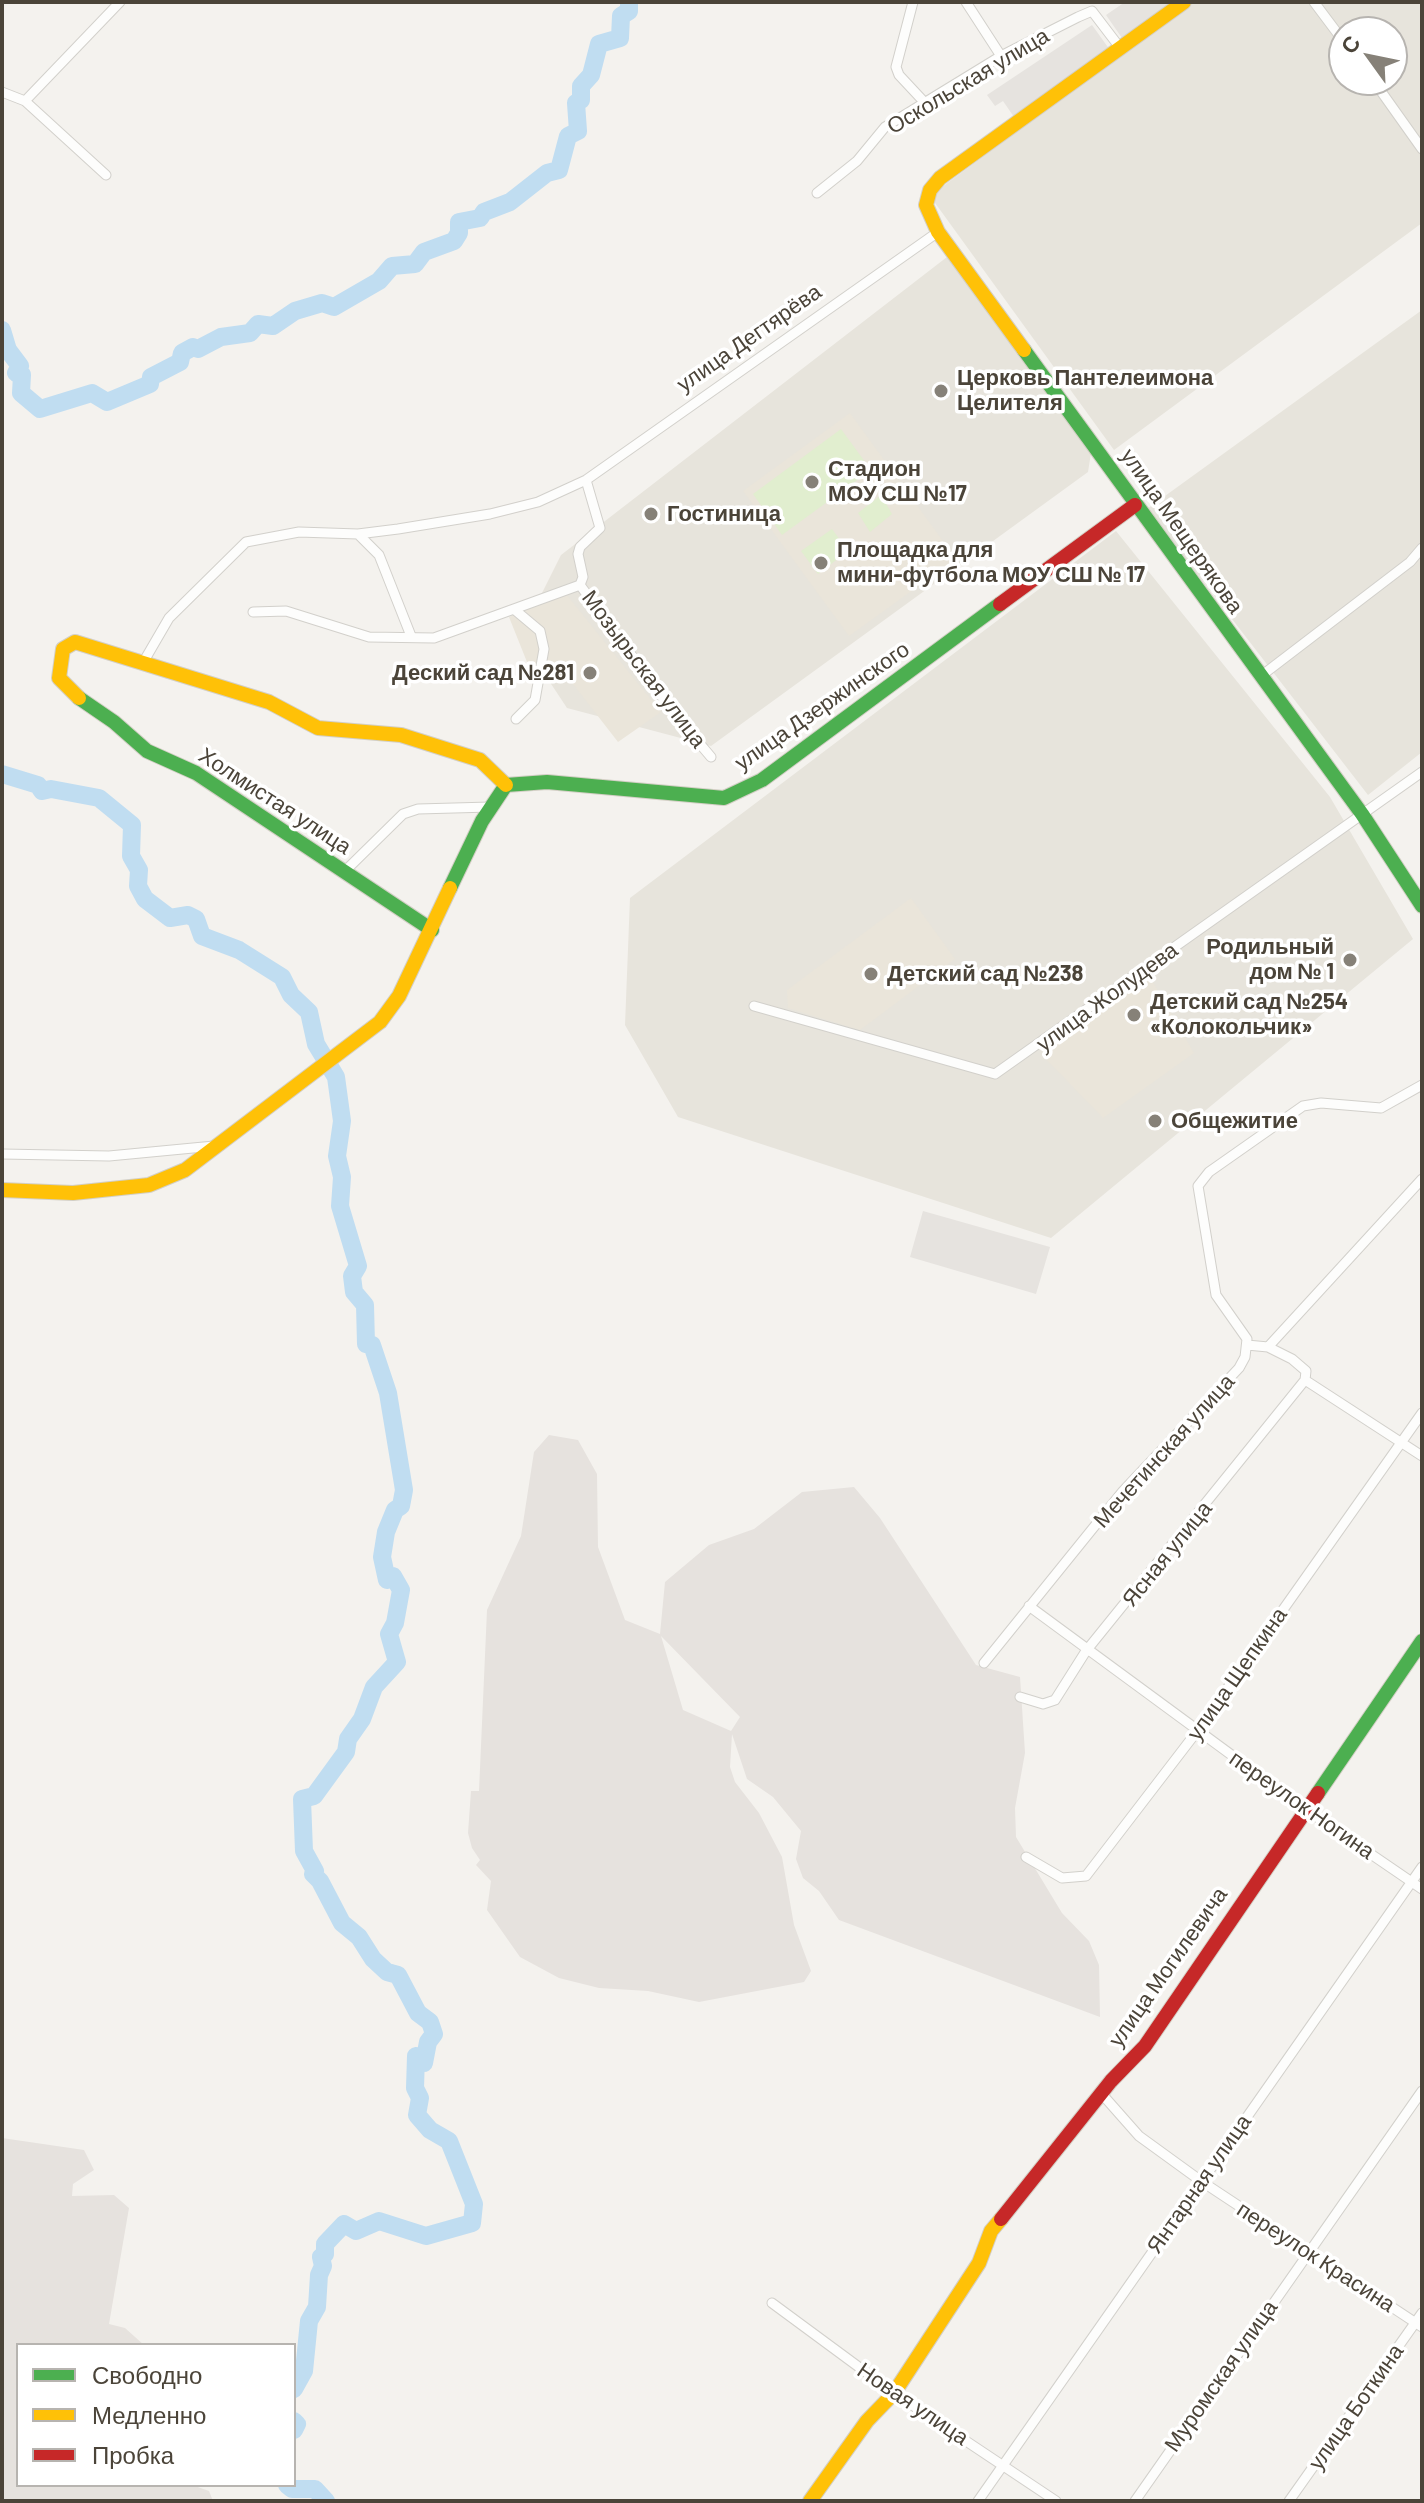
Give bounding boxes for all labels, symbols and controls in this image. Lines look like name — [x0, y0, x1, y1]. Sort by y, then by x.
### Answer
north arrow — [1328, 16, 1408, 96]
street label: Оскольская улица — [882, 22, 1054, 140]
text: С — [1334, 30, 1365, 58]
street label: улица Дегтярёва — [672, 278, 826, 398]
place label: Церковь Пантелеимона Целителя — [957, 365, 1213, 416]
marker: Церковь Пантелеимона Целителя — [932, 382, 950, 400]
street label: улица Мещерякова — [1115, 443, 1249, 619]
place label: Стадион МОУ СШ №17 — [828, 456, 967, 508]
marker: Стадион МОУ СШ №17 — [803, 473, 821, 491]
place label: Гостиница — [667, 501, 781, 527]
marker: Гостиница — [642, 505, 660, 523]
place label: Площадка для мини-футбола МОУ СШ № 17 — [837, 537, 1145, 588]
marker: Площадка для мини-футбола МОУ СШ № 17 — [812, 554, 830, 572]
street label: Мозырьская улица — [576, 585, 712, 753]
street label: улица Дзержинского — [730, 636, 914, 776]
place label: Деский сад №281 — [392, 660, 574, 686]
marker: Деский сад №281 — [581, 664, 599, 682]
street label: Холмистая улица — [194, 742, 356, 860]
place label: Родильный дом № 1 — [1206, 934, 1334, 986]
street label: улица Жолудева — [1031, 937, 1183, 1057]
marker: Родильный дом № 1 — [1341, 951, 1359, 969]
place label: Детский сад №238 — [887, 961, 1083, 987]
marker: Детский сад №238 — [862, 965, 880, 983]
place label: Детский сад №254 «Колокольчик» — [1150, 989, 1348, 1040]
marker: Детский сад №254 «Колокольчик» — [1125, 1006, 1143, 1024]
place label: Общежитие — [1171, 1108, 1298, 1134]
marker: Общежитие — [1146, 1112, 1164, 1130]
street label: Мечетинская улица — [1088, 1369, 1240, 1533]
street label: Ясная улица — [1116, 1496, 1218, 1612]
street label: улица Щепкина — [1181, 1603, 1293, 1745]
street label: переулок Ногина — [1224, 1745, 1380, 1865]
street label: улица Могилевича — [1103, 1882, 1233, 2052]
street label: Янтарная улица — [1141, 2109, 1257, 2259]
street label: переулок Красина — [1232, 2196, 1400, 2318]
street label: Муромская улица — [1159, 2295, 1283, 2457]
street label: улица Боткина — [1303, 2339, 1409, 2475]
legend — [16, 2343, 296, 2487]
street label: Новая улица — [852, 2357, 974, 2451]
text: Свободно — [92, 2360, 202, 2389]
text: Медленно — [92, 2400, 206, 2429]
text: Пробка — [92, 2440, 174, 2469]

